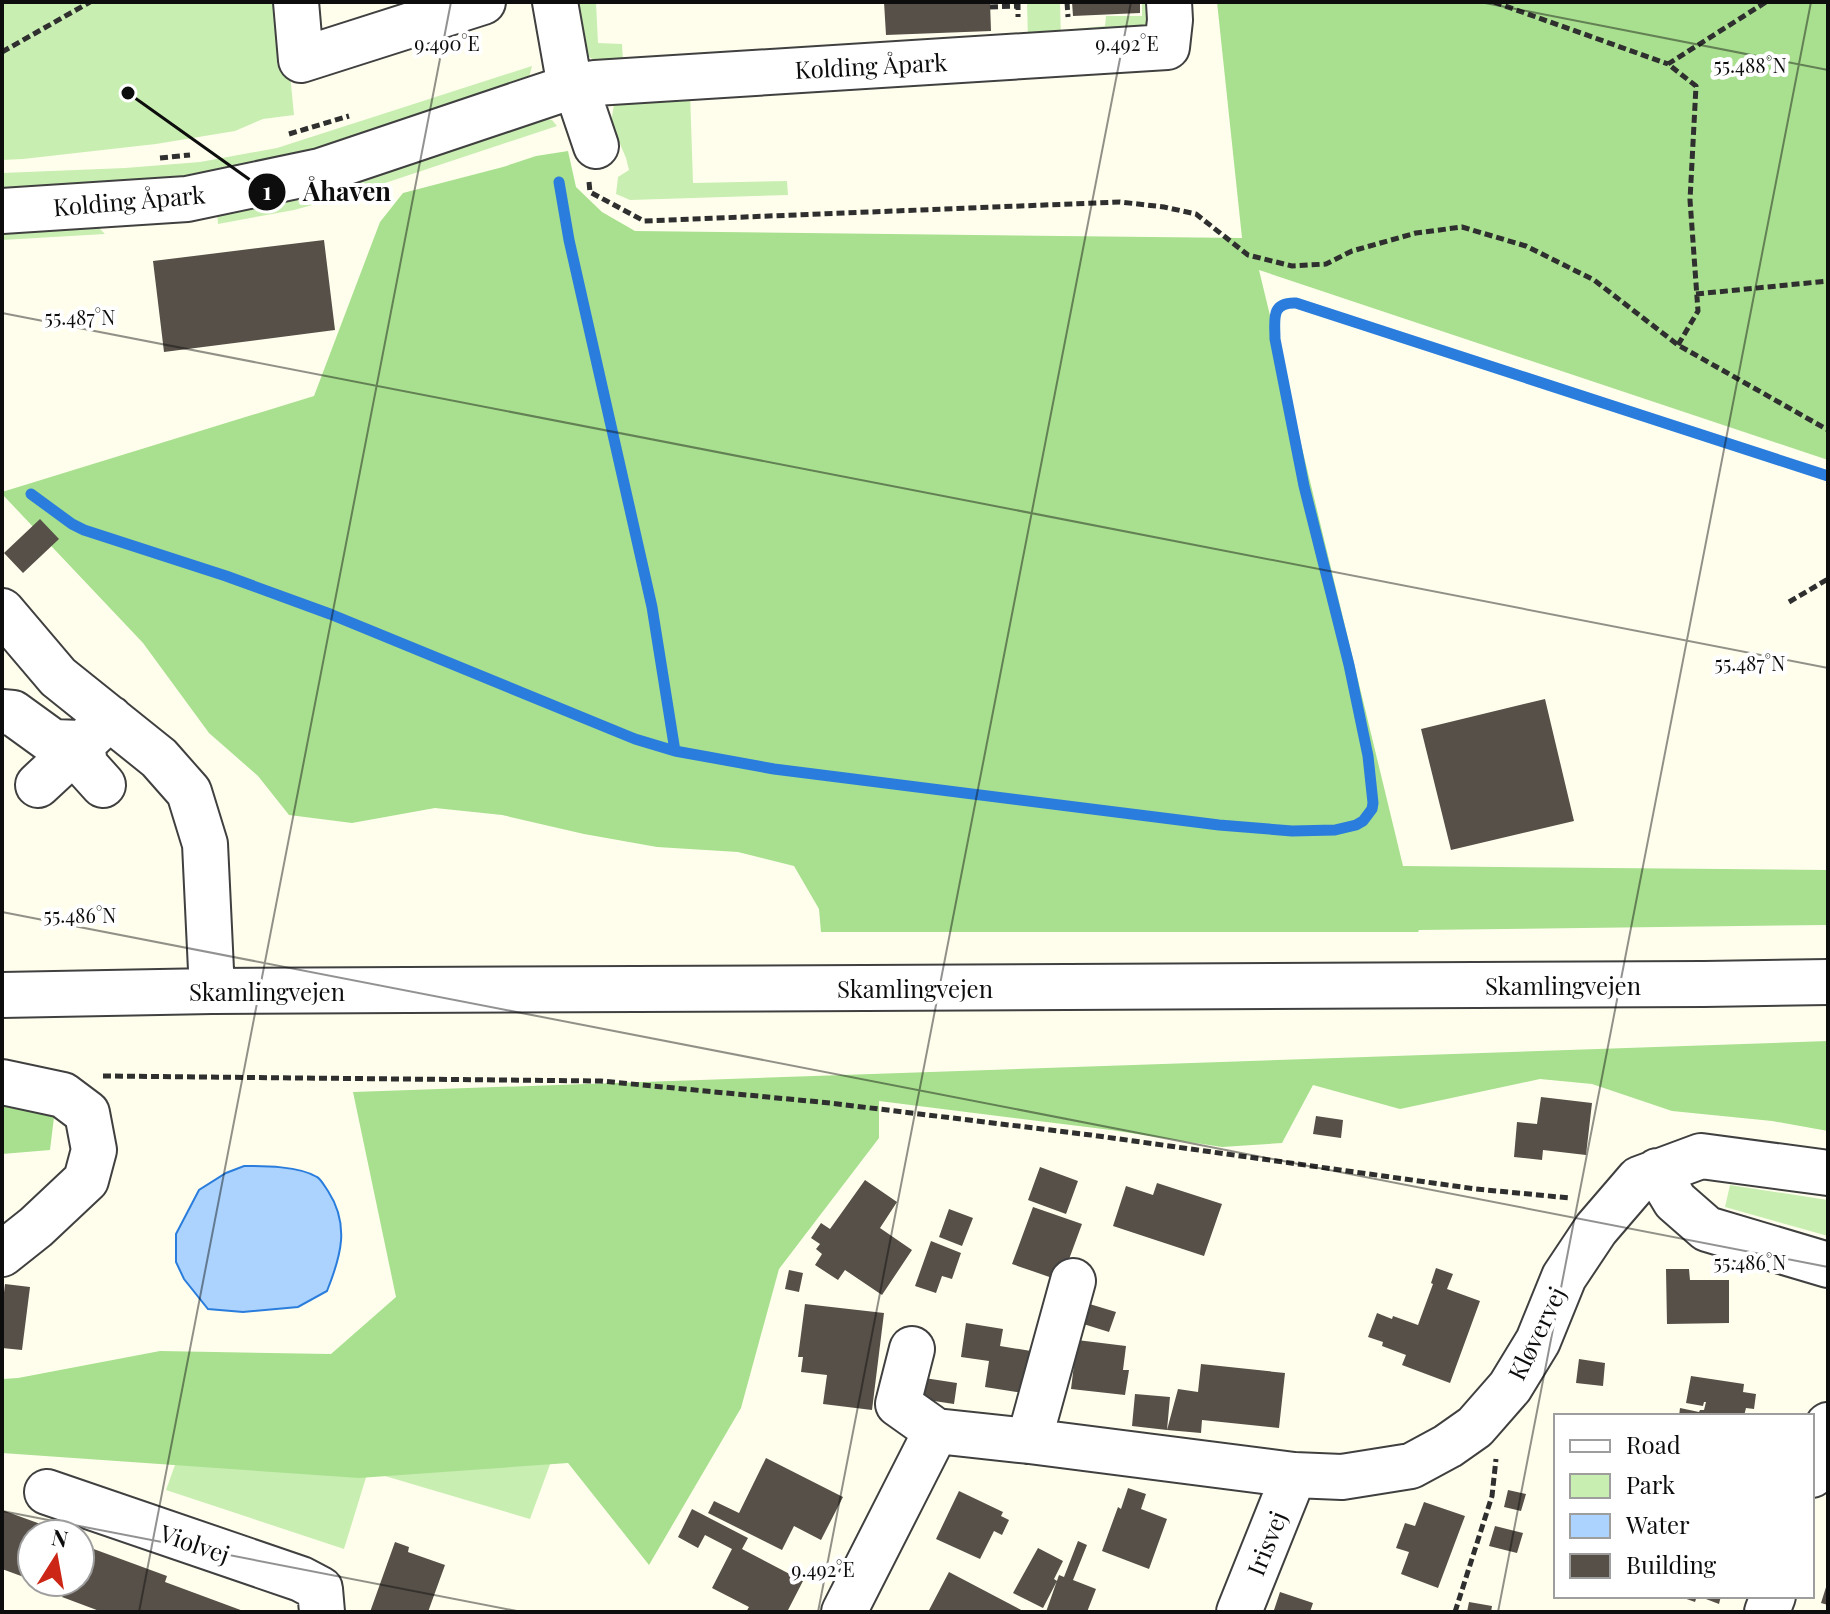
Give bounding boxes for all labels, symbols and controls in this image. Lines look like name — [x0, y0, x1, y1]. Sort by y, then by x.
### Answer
text: 9.490°E — [414, 29, 480, 56]
text: 9.492°E — [1095, 29, 1159, 56]
street label: Kolding Åpark — [794, 45, 949, 85]
text: 55.488°N — [1713, 51, 1787, 78]
callout: Åhaven — [247, 167, 407, 217]
text: Åhaven — [302, 173, 391, 208]
text: 1 — [262, 174, 272, 206]
street label: Kolding Åpark — [52, 177, 207, 223]
text: 55.487°N — [45, 303, 115, 330]
text: 55.487°N — [1715, 649, 1785, 676]
text: 55.486°N — [44, 901, 116, 928]
street label: Skamlingvejen — [1485, 969, 1641, 1001]
street label: Skamlingvejen — [837, 972, 993, 1004]
street label: Skamlingvejen — [189, 975, 345, 1007]
text: 55.486°N — [1714, 1248, 1786, 1275]
street label: Kløvervej — [1500, 1281, 1572, 1385]
legend — [1554, 1414, 1814, 1598]
text: Road — [1626, 1428, 1681, 1460]
text: Park — [1626, 1468, 1676, 1500]
street label: Irisvej — [1239, 1506, 1293, 1580]
text: Water — [1625, 1508, 1690, 1540]
street label: Violvej — [155, 1516, 234, 1570]
north arrow — [16, 1518, 96, 1598]
text: N — [49, 1521, 71, 1554]
text: Building — [1626, 1548, 1717, 1580]
text: 9.492°E — [791, 1555, 855, 1582]

